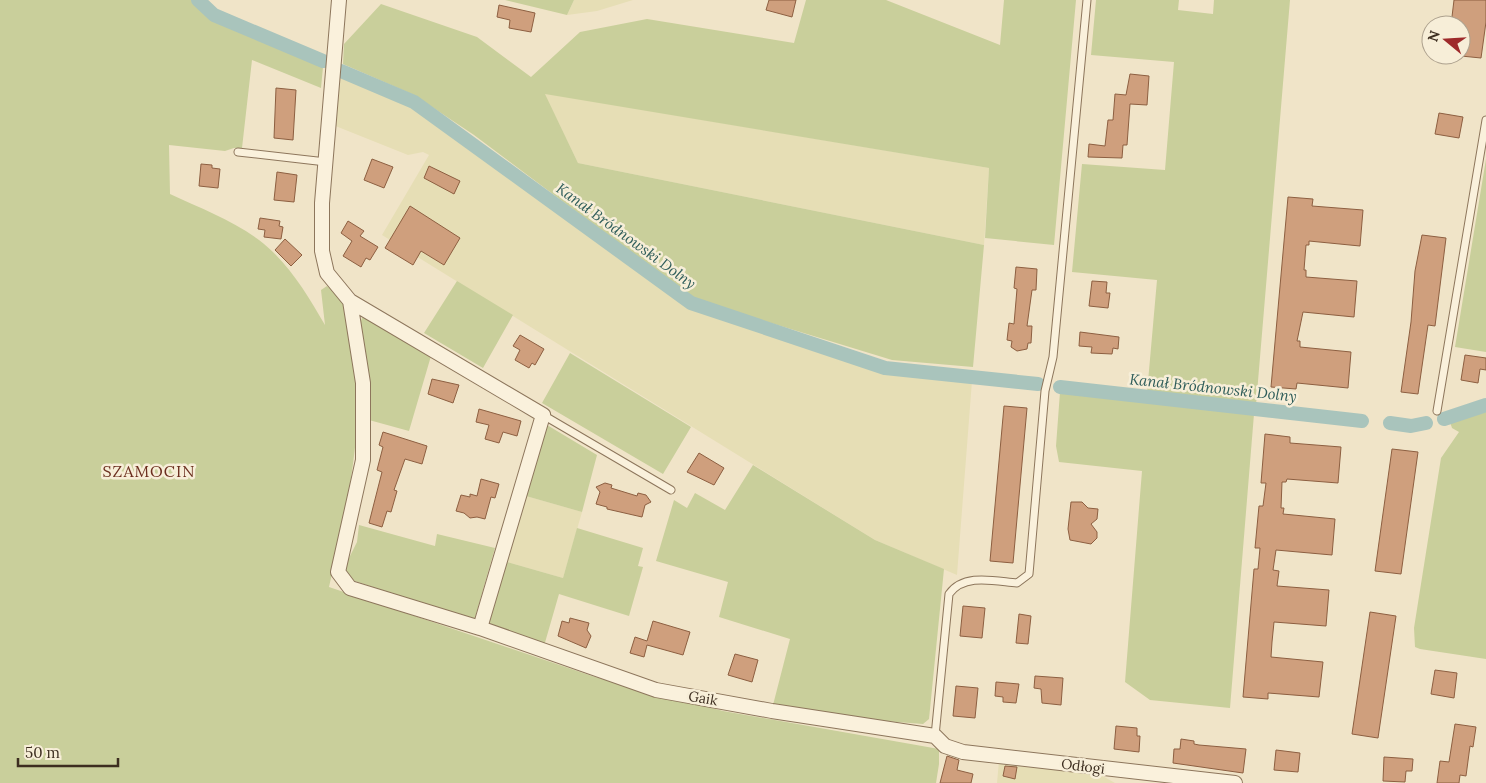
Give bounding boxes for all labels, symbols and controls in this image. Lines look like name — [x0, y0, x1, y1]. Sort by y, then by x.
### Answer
north arrow — [1421, 15, 1471, 65]
text: N — [1423, 28, 1444, 44]
water label: Kanał Bródnowski Dolny — [553, 179, 700, 293]
water label: Kanał Bródnowski Dolny — [1128, 369, 1298, 406]
district label: SZAMOCIN — [103, 461, 195, 481]
street label: Gaik — [687, 687, 719, 709]
scale bar — [18, 736, 118, 768]
text: 50 m — [25, 743, 60, 762]
street label: Odłogi — [1060, 754, 1106, 778]

